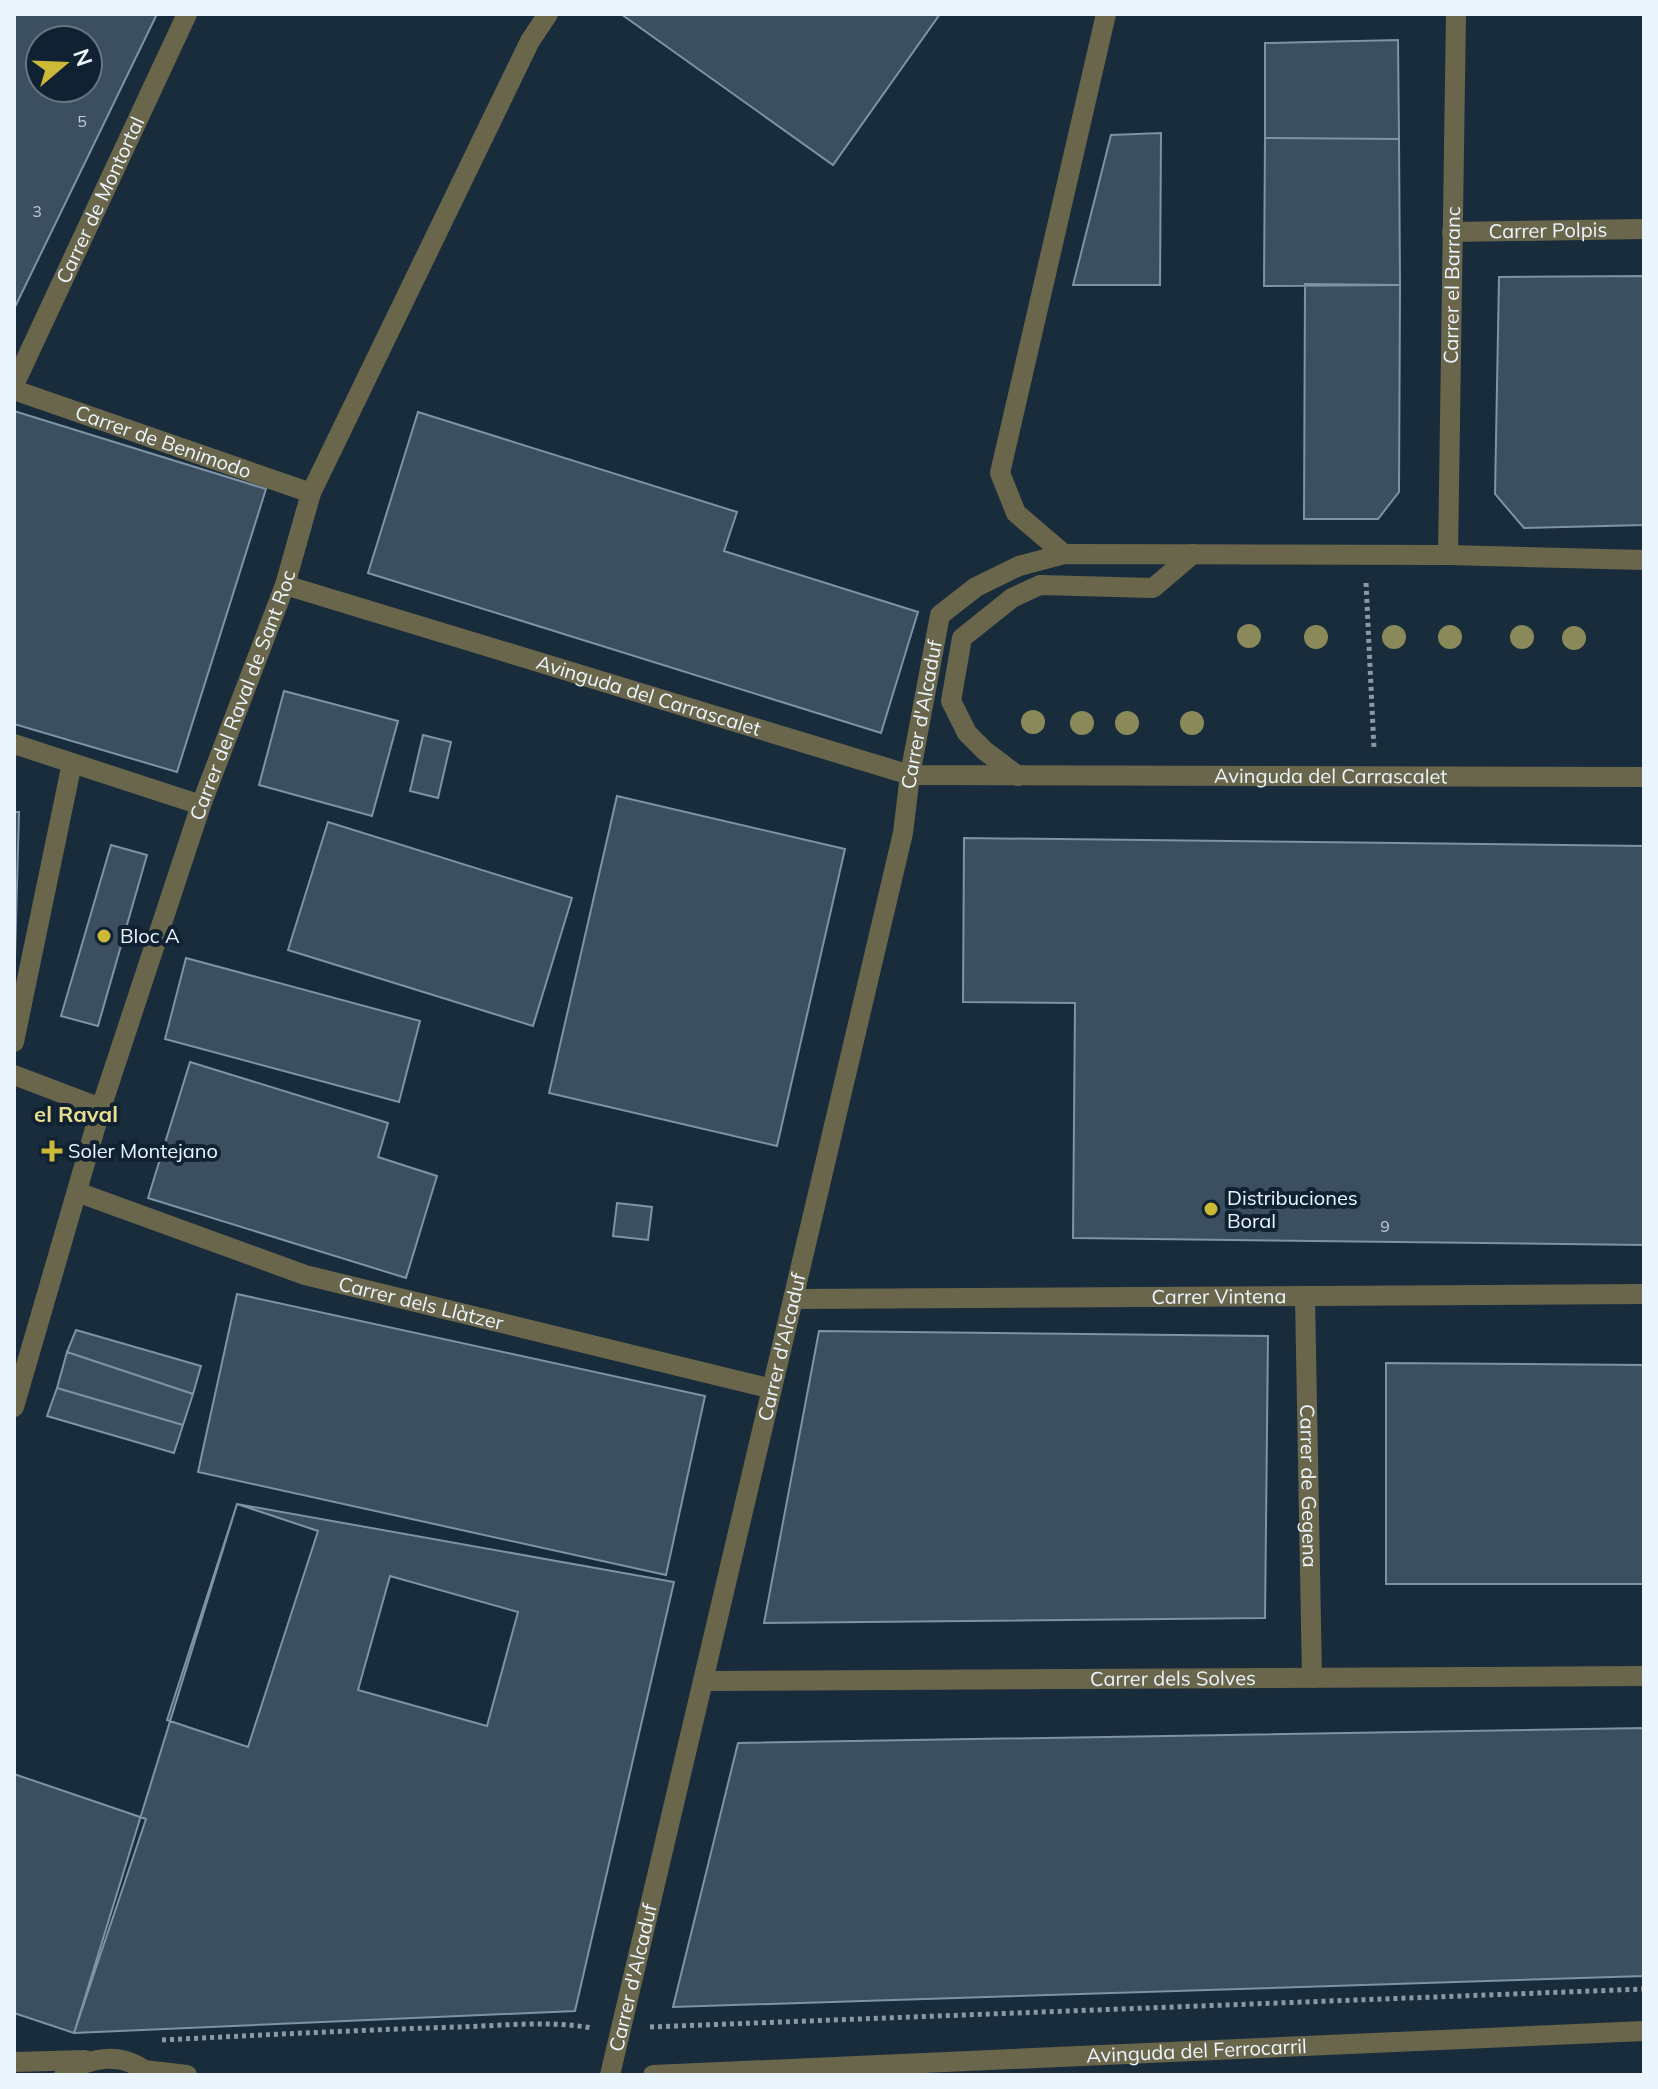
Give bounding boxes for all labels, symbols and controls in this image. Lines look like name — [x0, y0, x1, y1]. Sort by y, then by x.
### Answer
north arrow — [24, 24, 104, 104]
text: N — [67, 45, 99, 70]
house number: 5 — [77, 111, 87, 131]
street label: Carrer de Montortal — [50, 112, 149, 287]
house number: 3 — [32, 201, 42, 221]
street label: Carrer el Barranc — [1438, 206, 1465, 364]
street label: Carrer Polpis — [1488, 217, 1607, 243]
street label: Carrer de Benimodo — [72, 399, 255, 483]
street label: Carrer del Raval de Sant Roc — [184, 567, 301, 823]
street label: Carrer d'Alcaduf — [895, 638, 947, 790]
street label: Avinguda del Carrascalet — [534, 649, 764, 741]
street label: Avinguda del Carrascalet — [1214, 763, 1447, 788]
place label: Bloc A — [120, 923, 180, 948]
marker: Bloc A — [95, 927, 113, 945]
district label: el Raval — [34, 1100, 118, 1128]
place label: Soler Montejano — [68, 1138, 218, 1163]
marker: Soler Montejano — [43, 1142, 61, 1160]
place label: Distribuciones Boral — [1227, 1185, 1358, 1233]
marker: Distribuciones Boral — [1202, 1200, 1220, 1218]
house number: 9 — [1380, 1216, 1390, 1236]
street label: Carrer d'Alcaduf — [752, 1270, 811, 1423]
street label: Carrer dels Llàtzer — [336, 1271, 507, 1335]
street label: Carrer Vintena — [1151, 1283, 1287, 1309]
street label: Carrer de Gegena — [1295, 1404, 1323, 1568]
street label: Carrer dels Solves — [1090, 1665, 1256, 1691]
street label: Carrer d'Alcaduf — [603, 1901, 662, 2054]
street label: Avinguda del Ferrocarril — [1086, 2033, 1307, 2068]

